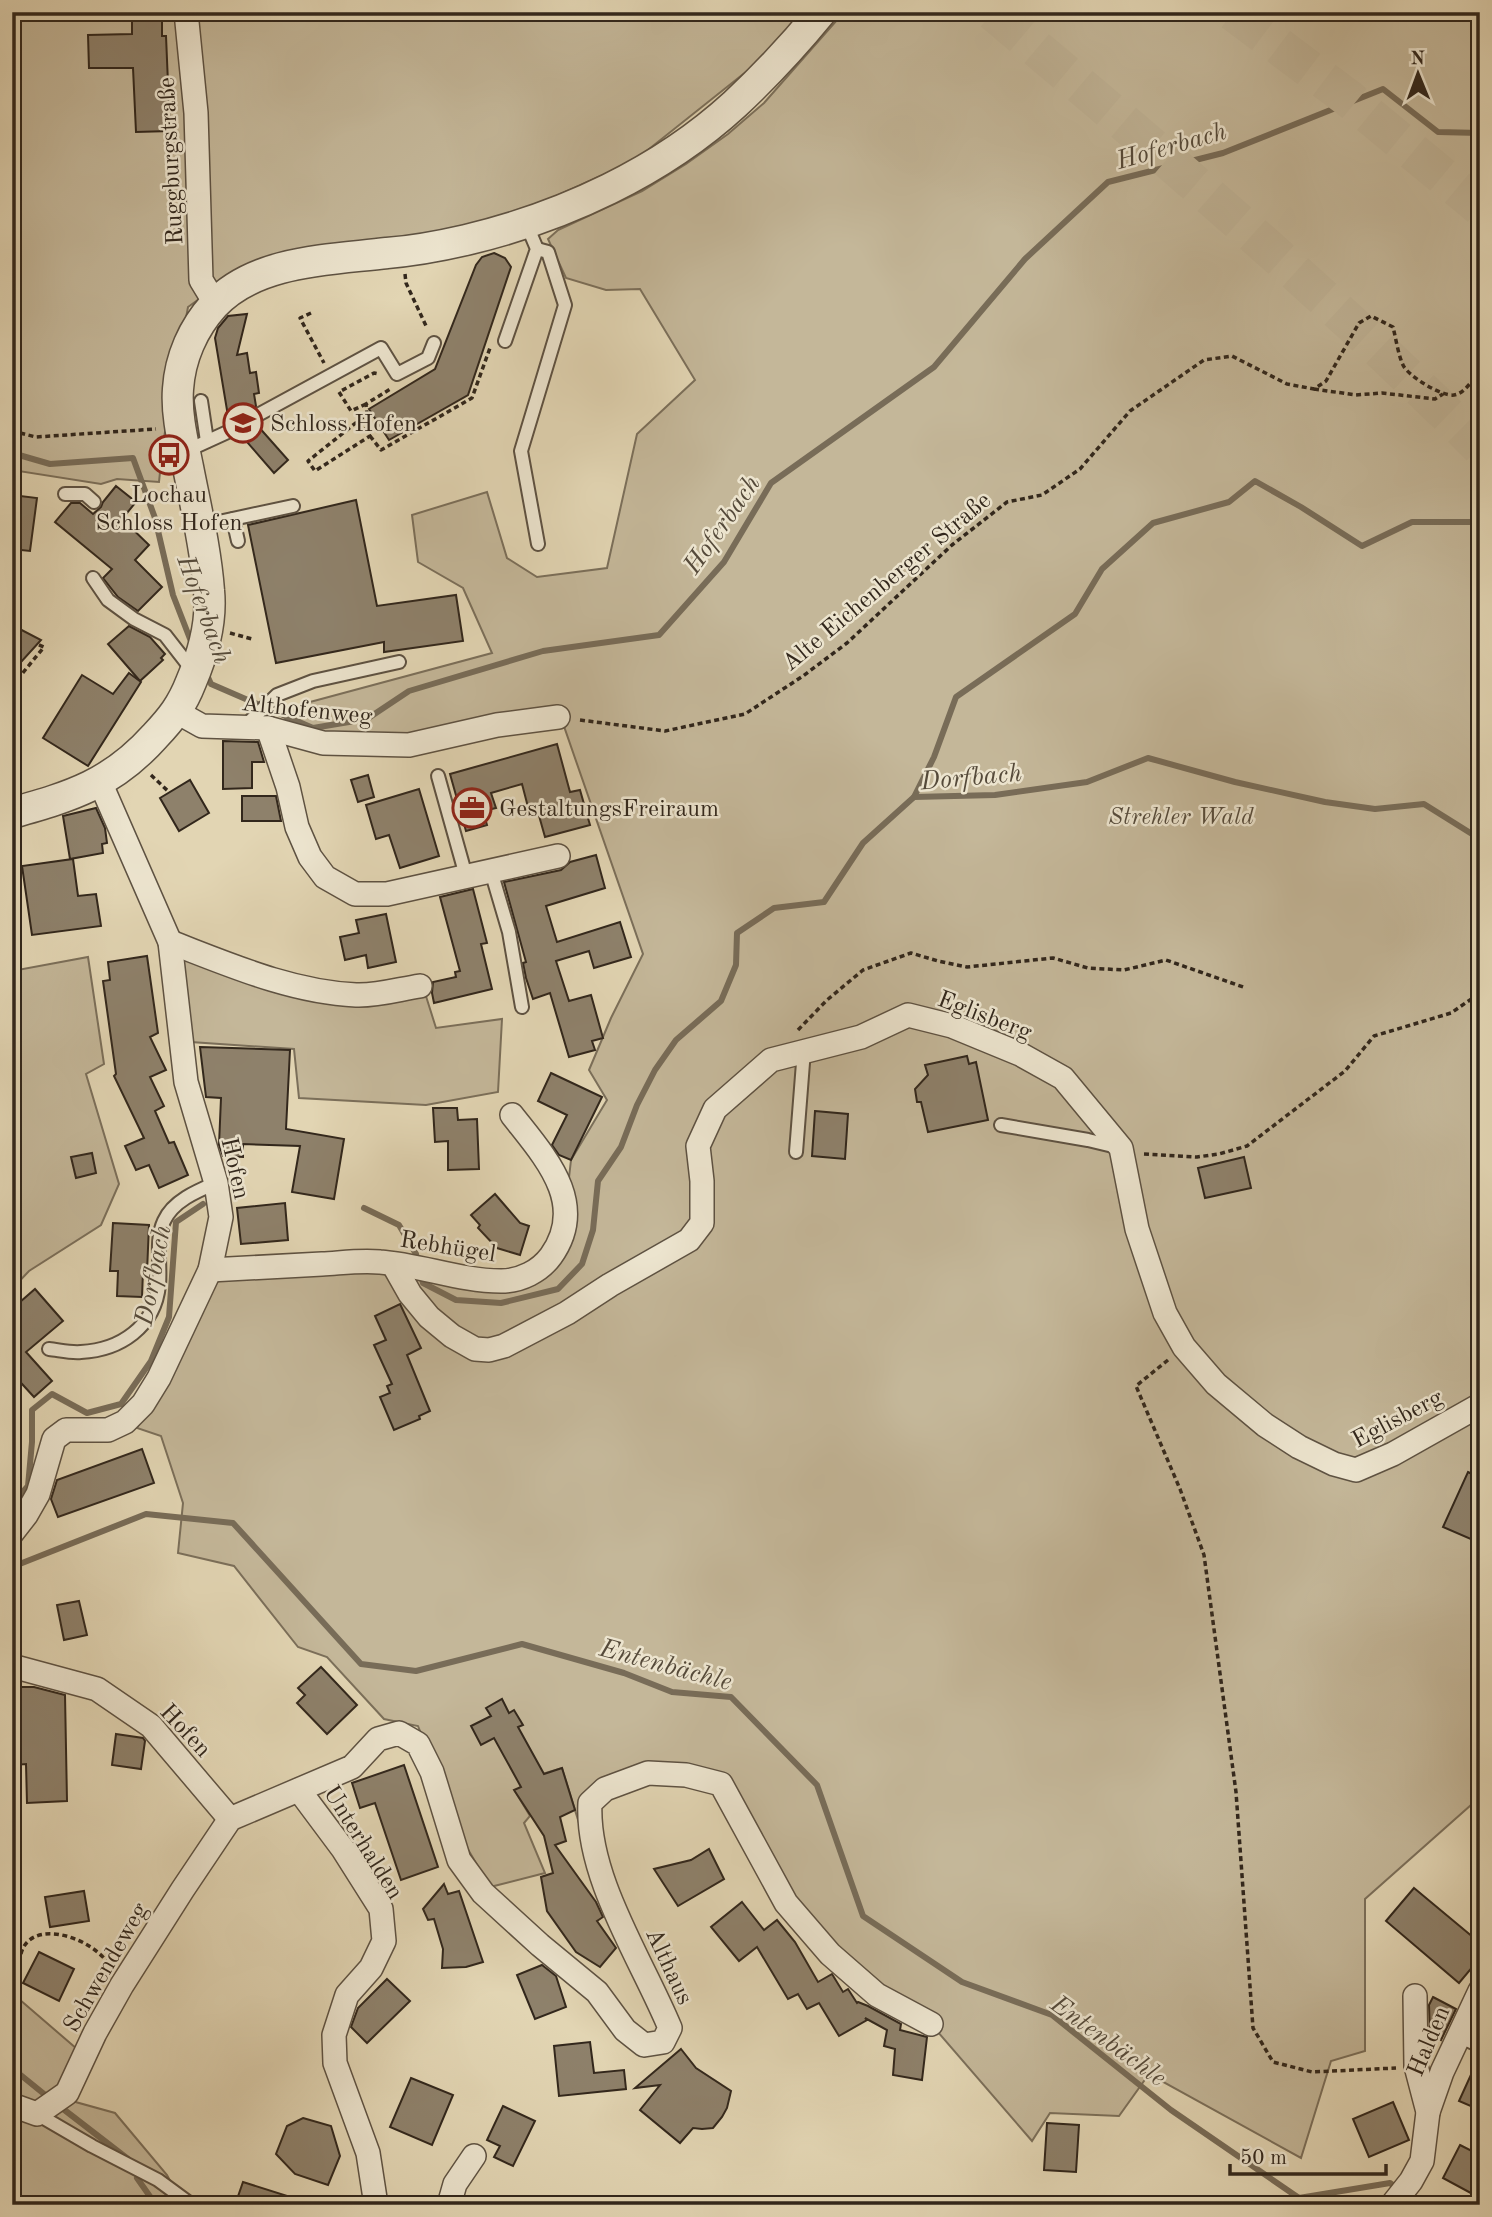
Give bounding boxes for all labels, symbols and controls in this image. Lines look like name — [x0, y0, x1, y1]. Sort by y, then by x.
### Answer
north arrow — [1384, 38, 1454, 108]
text: N — [1410, 50, 1426, 69]
street label: Ruggburgstraße — [156, 76, 188, 245]
water label: Hoferbach — [1112, 119, 1230, 175]
school or university icon: Schloss Hofen — [222, 402, 264, 444]
place label: Schloss Hofen — [270, 413, 417, 437]
bus stop icon: Lochau Schloss Hofen — [148, 434, 190, 476]
water label: Hoferbach — [679, 471, 766, 580]
place label: Lochau Schloss Hofen — [95, 484, 243, 536]
street label: Alte Eichenberger Straße — [778, 489, 996, 677]
water label: Hoferbach — [171, 551, 235, 668]
street label: Althofenweg — [240, 692, 374, 730]
water label: Dorfbach — [918, 761, 1023, 795]
office icon: GestaltungsFreiraum — [451, 787, 493, 829]
place label: GestaltungsFreiraum — [499, 798, 719, 822]
park label: Strehler Wald — [1108, 806, 1254, 830]
street label: Eglisberg — [934, 988, 1035, 1046]
street label: Hofen — [215, 1135, 253, 1202]
water label: Dorfbach — [131, 1223, 176, 1329]
street label: Rebhügel — [398, 1229, 497, 1267]
street label: Eglisberg — [1349, 1386, 1447, 1454]
water label: Entenbächle — [596, 1636, 734, 1696]
street label: Hofen — [154, 1700, 215, 1763]
street label: Unterhalden — [318, 1782, 407, 1904]
street label: Schwendeweg — [60, 1899, 153, 2037]
street label: Althaus — [640, 1925, 696, 2009]
water label: Entenbächle — [1044, 1991, 1170, 2092]
street label: Halden — [1404, 2003, 1455, 2080]
scale bar — [1230, 2133, 1385, 2177]
text: 50 m — [1240, 2148, 1287, 2169]

